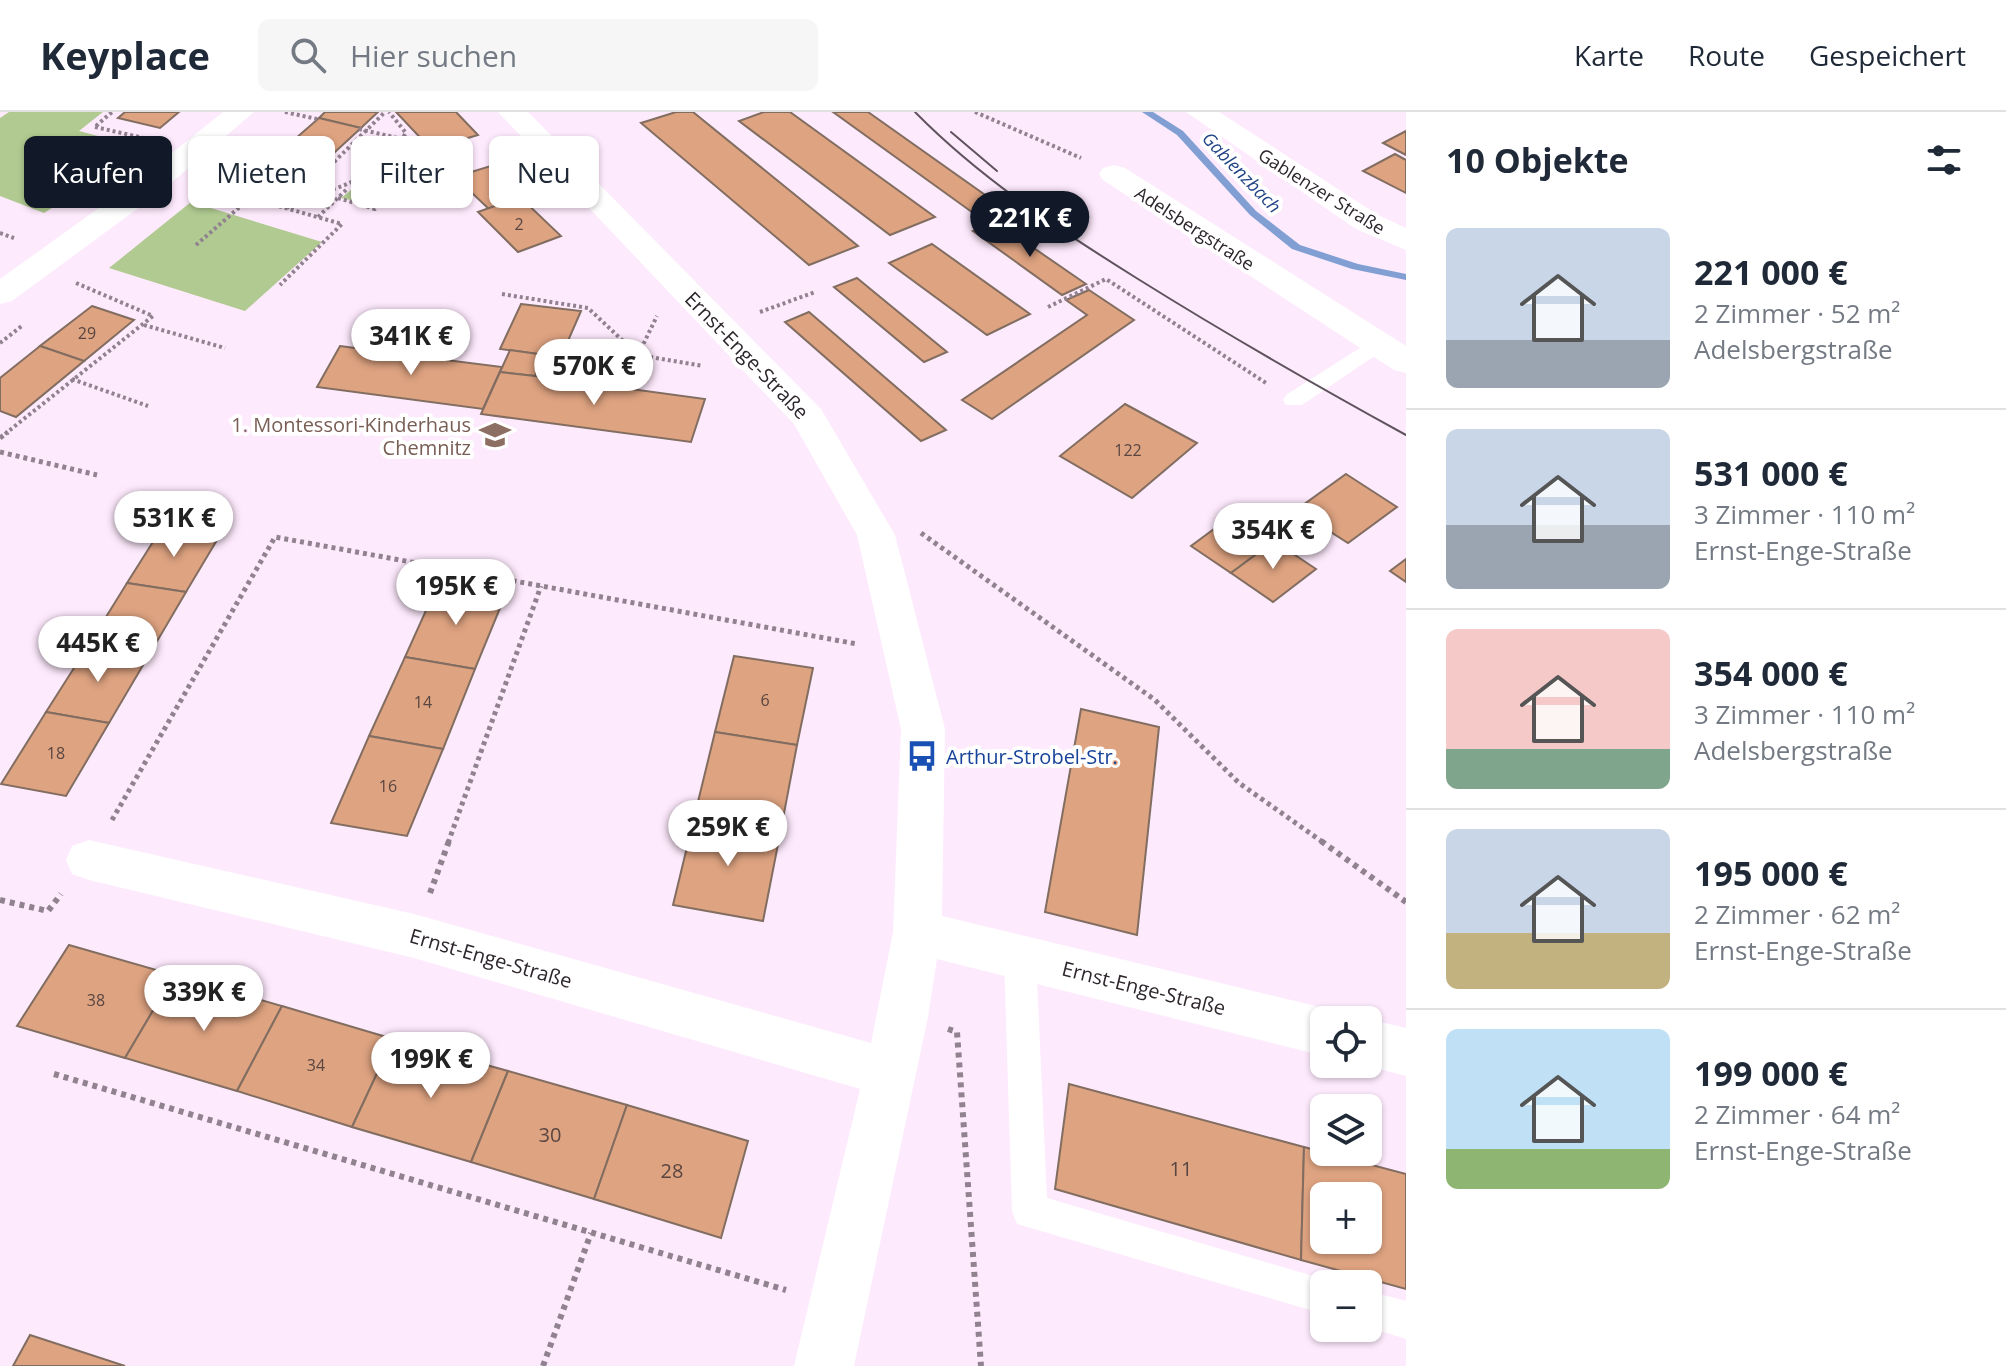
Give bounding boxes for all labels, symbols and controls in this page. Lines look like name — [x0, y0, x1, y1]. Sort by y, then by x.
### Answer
search box — [258, 19, 818, 91]
text: Keyplace — [40, 29, 210, 81]
icon: search — [286, 33, 330, 77]
text: Hier suchen — [350, 35, 517, 76]
text: Karte — [1574, 36, 1644, 74]
text: Route — [1688, 36, 1765, 74]
text: Gespeichert — [1809, 36, 1966, 74]
water label: Gablenzbach — [1197, 126, 1287, 218]
chip: Kaufen — [24, 136, 172, 208]
chip: Mieten — [188, 136, 335, 208]
chip: Filter — [351, 136, 473, 208]
chip: Neu — [489, 136, 599, 208]
text: 10 Objekte — [1446, 137, 1629, 183]
icon: filters — [1922, 138, 1966, 182]
street label: Gablenzer Straße — [1254, 142, 1390, 240]
street label: Adelsbergstraße — [1131, 180, 1259, 276]
pin: 221K € — [965, 191, 1095, 259]
text: 221K € — [988, 199, 1072, 235]
house number: 2 — [514, 213, 524, 235]
text: 221 000 € — [1694, 249, 1848, 295]
icon: home — [1510, 260, 1606, 356]
street label: Ernst-Enge-Straße — [679, 285, 815, 425]
text: 2 Zimmer · 52 m² — [1694, 295, 1900, 331]
pin: 341K € — [346, 309, 476, 377]
text: 341K € — [369, 317, 453, 353]
house number: 29 — [78, 322, 96, 344]
text: Adelsbergstraße — [1694, 331, 1893, 367]
pin: 570K € — [529, 339, 659, 407]
text: 570K € — [552, 347, 636, 383]
place label: 1. Montessori-Kinderhaus Chemnitz — [231, 411, 471, 461]
school or university icon: 1. Montessori-Kinderhaus Chemnitz — [478, 418, 512, 452]
house number: 122 — [1114, 439, 1142, 461]
text: 531 000 € — [1694, 450, 1848, 496]
icon: home — [1510, 461, 1606, 557]
pin: 531K € — [109, 491, 239, 559]
text: 3 Zimmer · 110 m² — [1694, 496, 1915, 532]
text: 531K € — [132, 499, 216, 535]
pin: 354K € — [1208, 503, 1338, 571]
text: 354K € — [1231, 511, 1315, 547]
text: Ernst-Enge-Straße — [1694, 532, 1912, 568]
pin: 195K € — [391, 559, 521, 627]
text: 195K € — [414, 567, 498, 603]
pin: 445K € — [33, 616, 163, 684]
text: 445K € — [56, 624, 140, 660]
text: 354 000 € — [1694, 650, 1848, 696]
icon: home — [1510, 661, 1606, 757]
house number: 6 — [760, 689, 770, 711]
house number: 14 — [414, 691, 432, 713]
text: 3 Zimmer · 110 m² — [1694, 696, 1915, 732]
text: Adelsbergstraße — [1694, 732, 1893, 768]
bus stop icon: Arthur-Strobel-Str. — [905, 739, 939, 773]
house number: 18 — [47, 742, 65, 764]
place label: Arthur-Strobel-Str. — [946, 743, 1118, 770]
house number: 16 — [379, 775, 397, 797]
pin: 259K € — [663, 800, 793, 868]
text: 259K € — [686, 808, 770, 844]
text: 195 000 € — [1694, 850, 1848, 896]
icon: home — [1510, 861, 1606, 957]
text: 2 Zimmer · 62 m² — [1694, 896, 1900, 932]
street label: Ernst-Enge-Straße — [407, 922, 575, 994]
text: Ernst-Enge-Straße — [1694, 932, 1912, 968]
street label: Ernst-Enge-Straße — [1059, 955, 1229, 1021]
pin: 339K € — [139, 965, 269, 1033]
text: 339K € — [162, 973, 246, 1009]
house number: 38 — [87, 989, 105, 1011]
map controls — [1310, 1006, 1382, 1342]
button: locate — [1310, 1006, 1382, 1078]
pin: 199K € — [366, 1032, 496, 1100]
text: 199K € — [389, 1040, 473, 1076]
text: 199 000 € — [1694, 1050, 1848, 1096]
house number: 34 — [307, 1054, 325, 1076]
icon: home — [1510, 1061, 1606, 1157]
button: layers — [1310, 1094, 1382, 1166]
text: 2 Zimmer · 64 m² — [1694, 1096, 1900, 1132]
house number: 30 — [539, 1121, 561, 1148]
text: Ernst-Enge-Straße — [1694, 1132, 1912, 1168]
house number: 11 — [1170, 1155, 1192, 1182]
house number: 28 — [661, 1157, 683, 1184]
button: + — [1310, 1182, 1382, 1254]
button: − — [1310, 1270, 1382, 1342]

